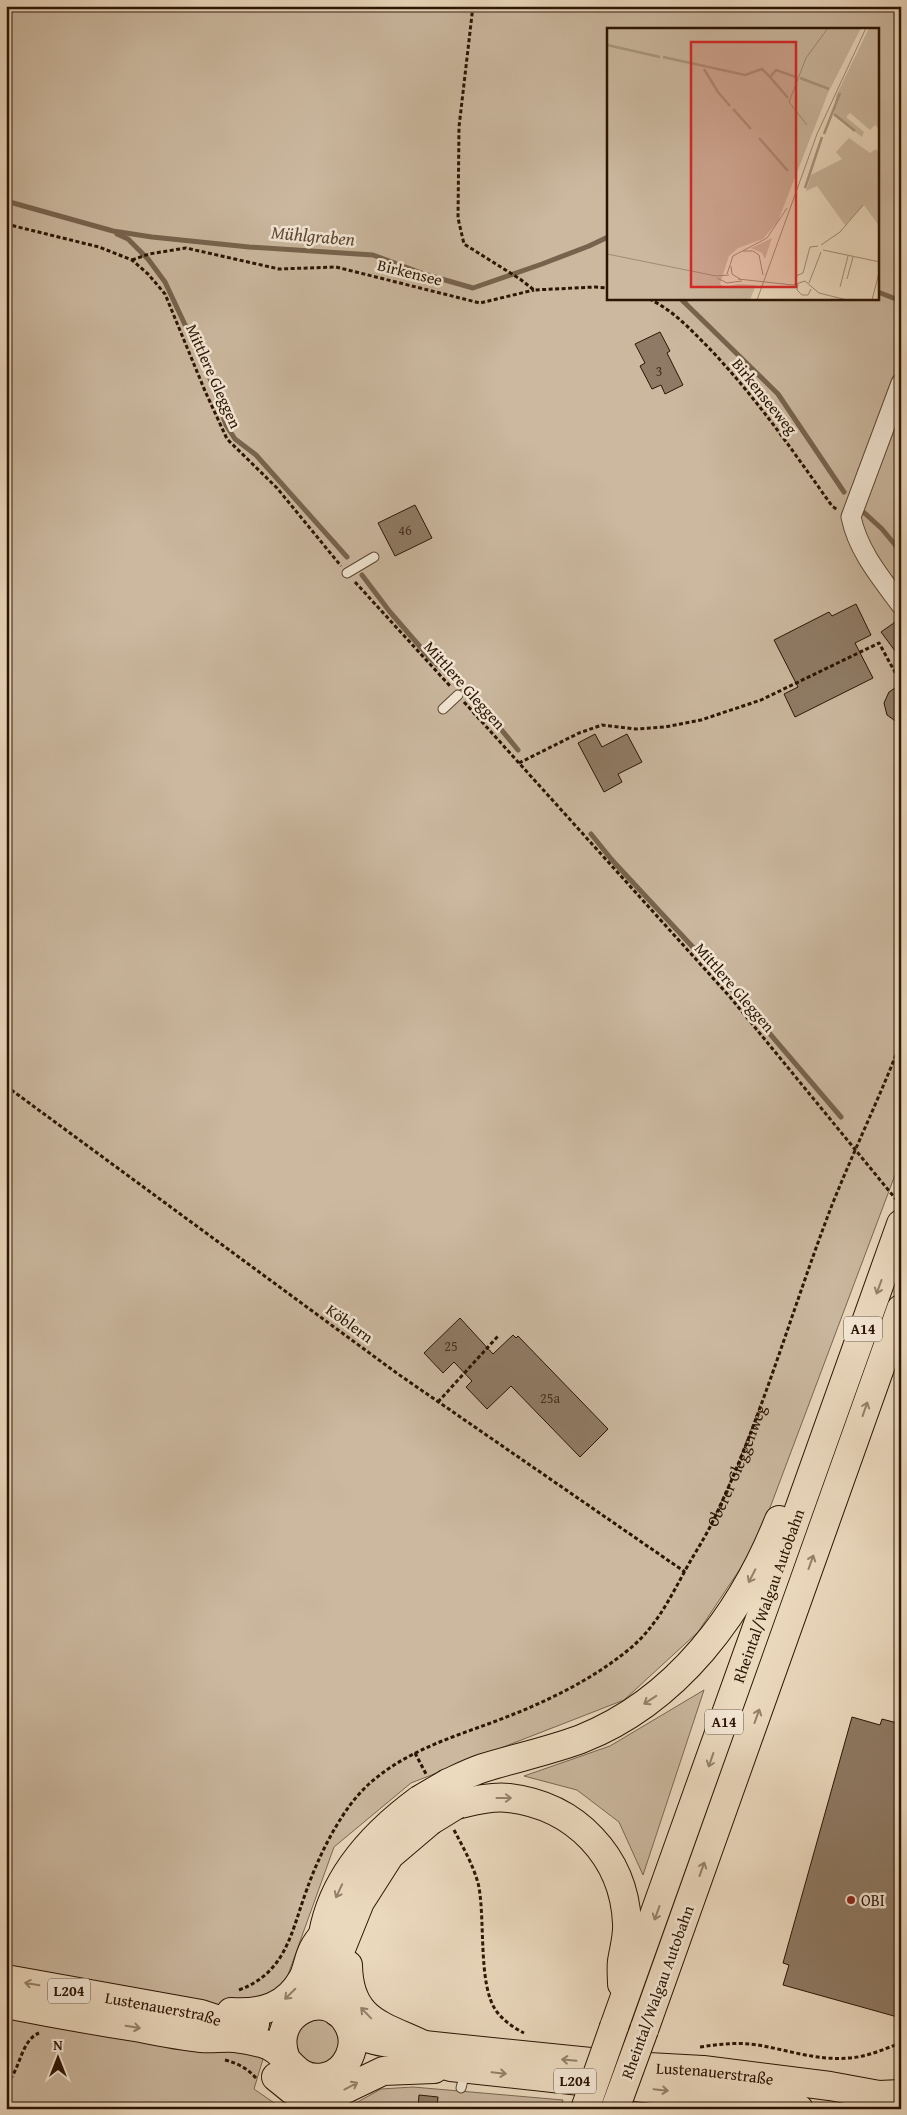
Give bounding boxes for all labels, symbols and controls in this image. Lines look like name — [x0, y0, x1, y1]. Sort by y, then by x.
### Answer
inset map — [607, 28, 880, 300]
water label: Mühlgraben — [270, 218, 356, 253]
street label: Birkensee — [375, 252, 445, 292]
street label: Mittlere Gleggen — [180, 320, 248, 432]
street label: Birkenseeweg — [727, 353, 803, 439]
house number: 3 — [656, 361, 662, 381]
house number: 46 — [398, 520, 412, 540]
street label: Mittlere Gleggen — [419, 635, 511, 735]
street label: Mittlere Gleggen — [689, 937, 781, 1037]
one-way arrow — [873, 1279, 883, 1295]
street label: Köblern — [321, 1298, 379, 1348]
road number: A14 — [844, 1316, 882, 1342]
house number: 25 — [444, 1336, 458, 1356]
house number: 25a — [540, 1388, 560, 1408]
street label: Oberer Gleggenweg — [700, 1401, 772, 1531]
one-way arrow — [861, 1401, 871, 1417]
street label: Rheintal/Walgau Autobahn — [726, 1505, 810, 1686]
one-way arrow — [807, 1555, 816, 1571]
one-way arrow — [747, 1568, 756, 1583]
one-way arrow — [643, 1695, 657, 1705]
one-way arrow — [753, 1708, 762, 1724]
road number: A14 — [705, 1710, 743, 1734]
one-way arrow — [706, 1752, 715, 1767]
one-way arrow — [496, 1793, 512, 1803]
one-way arrow — [698, 1862, 707, 1877]
one-way arrow — [333, 1883, 343, 1898]
place label: OBI — [861, 1888, 885, 1912]
marker: OBI — [845, 1894, 857, 1906]
street label: Rheintal/Walgau Autobahn — [614, 1902, 700, 2082]
one-way arrow — [652, 1905, 661, 1920]
road number: L204 — [48, 1978, 90, 2004]
one-way arrow — [24, 1979, 40, 1989]
street label: Lustenauerstraße — [103, 1985, 225, 2032]
one-way arrow — [284, 1988, 296, 2000]
one-way arrow — [360, 2007, 372, 2020]
one-way arrow — [125, 2023, 141, 2033]
north arrow — [32, 2032, 82, 2082]
text: N — [53, 2035, 63, 2055]
one-way arrow — [562, 2055, 578, 2065]
street label: Lustenauerstraße — [655, 2055, 775, 2091]
one-way arrow — [491, 2068, 507, 2078]
road number: L204 — [554, 2068, 596, 2094]
one-way arrow — [344, 2081, 359, 2091]
one-way arrow — [652, 2085, 668, 2095]

